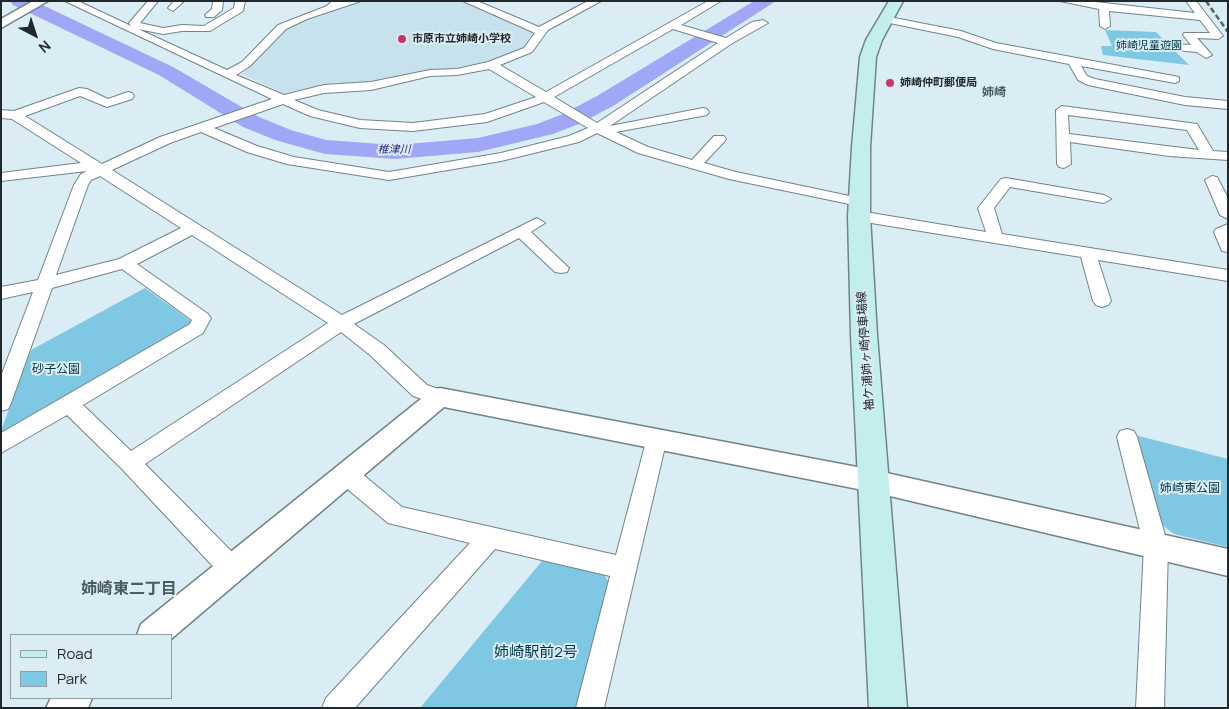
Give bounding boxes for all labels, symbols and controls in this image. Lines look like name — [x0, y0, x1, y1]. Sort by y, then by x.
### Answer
north arrow — [10, 10, 60, 60]
place label: 市原市立姉崎小学校 — [412, 32, 511, 46]
marker: 市原市立姉崎小学校 — [396, 33, 408, 45]
text: N — [35, 36, 55, 57]
park label: 姉崎児童遊園 — [1116, 39, 1182, 53]
place label: 姉崎仲町郵便局 — [900, 76, 977, 90]
marker: 姉崎仲町郵便局 — [884, 77, 896, 89]
district label: 姉崎 — [982, 86, 1006, 100]
water label: 椎津川 — [378, 143, 410, 157]
street label: 袖ケ浦姉ヶ崎停車場線 — [855, 291, 877, 411]
park label: 砂子公園 — [32, 363, 80, 377]
park label: 姉崎東公園 — [1160, 482, 1220, 496]
district label: 姉崎東二丁目 — [81, 580, 177, 600]
legend — [10, 634, 172, 699]
text: Road — [57, 643, 93, 664]
park label: 姉崎駅前2号 — [494, 644, 578, 662]
text: Park — [57, 668, 87, 689]

